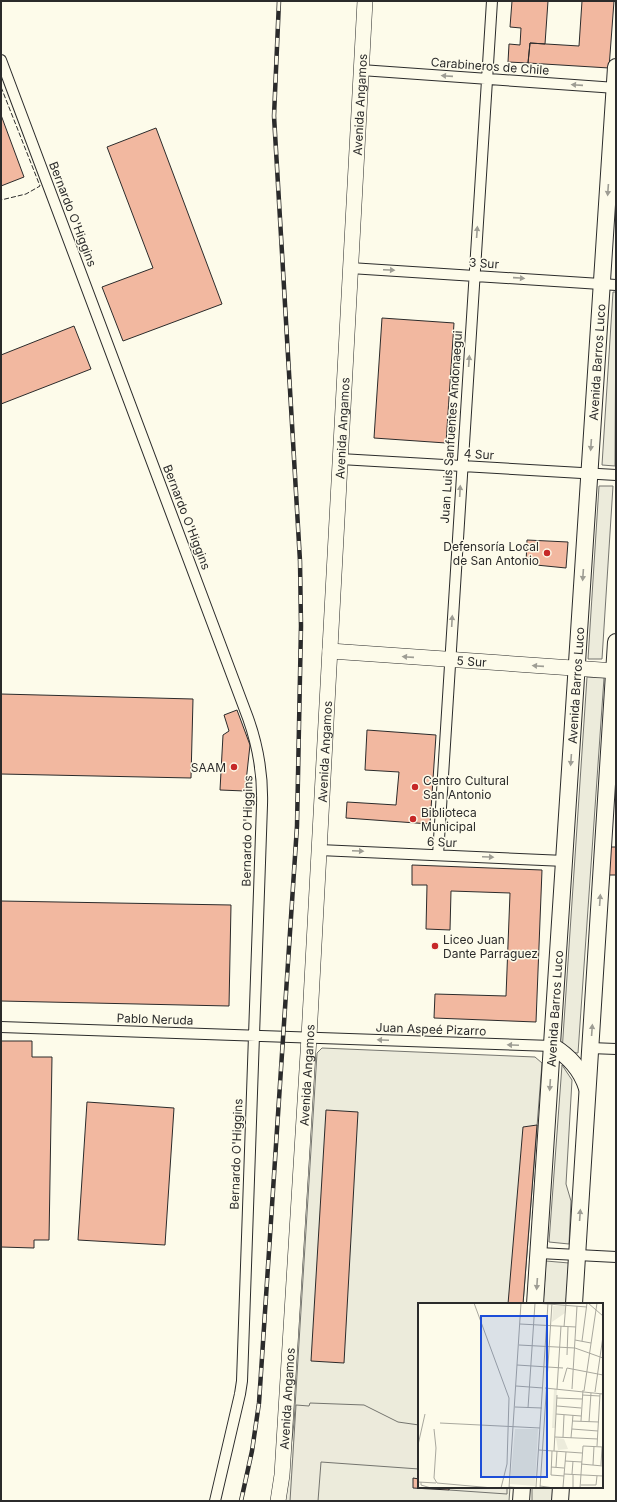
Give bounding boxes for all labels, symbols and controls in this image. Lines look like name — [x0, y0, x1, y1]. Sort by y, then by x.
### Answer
street label: Avenida Angamos — [349, 53, 370, 156]
street label: Carabineros de Chile — [430, 54, 550, 78]
one-way arrow — [441, 72, 453, 79]
one-way arrow — [571, 81, 583, 88]
street label: Bernardo O'Higgins — [46, 159, 100, 269]
one-way arrow — [605, 184, 611, 197]
one-way arrow — [474, 226, 481, 238]
street label: 3 Sur — [468, 254, 500, 272]
one-way arrow — [383, 267, 395, 274]
one-way arrow — [513, 275, 525, 282]
street label: Avenida Barros Luco — [585, 303, 608, 421]
street label: Juan Luis Sanfuentes Andonaegui — [437, 330, 465, 524]
one-way arrow — [465, 355, 472, 367]
street label: Avenida Angamos — [332, 377, 352, 479]
one-way arrow — [588, 439, 595, 451]
street label: 4 Sur — [463, 445, 495, 463]
street label: Bernardo O'Higgins — [160, 462, 214, 572]
one-way arrow — [457, 485, 464, 497]
place label: Defensoría Local de San Antonio — [443, 539, 539, 568]
marker: Defensoría Local de San Antonio — [542, 548, 552, 558]
one-way arrow — [580, 569, 587, 581]
one-way arrow — [449, 615, 456, 627]
street label: Avenida Barros Luco — [564, 626, 587, 744]
street label: 5 Sur — [456, 652, 488, 669]
one-way arrow — [402, 653, 414, 660]
one-way arrow — [532, 662, 544, 669]
street label: Avenida Angamos — [314, 700, 335, 803]
one-way arrow — [568, 754, 574, 767]
place label: SAAM — [191, 760, 226, 775]
marker: SAAM — [229, 762, 239, 772]
place label: Centro Cultural San Antonio — [423, 773, 509, 802]
street label: Bernardo O'Higgins — [239, 775, 255, 887]
marker: Centro Cultural San Antonio — [410, 782, 420, 792]
place label: Biblioteca Municipal — [421, 805, 477, 834]
marker: Biblioteca Municipal — [408, 814, 418, 824]
street label: 6 Sur — [427, 834, 458, 850]
one-way arrow — [352, 848, 364, 855]
one-way arrow — [482, 854, 494, 861]
one-way arrow — [596, 894, 603, 906]
place label: Liceo Juan Dante Parraguez — [443, 932, 538, 961]
marker: Liceo Juan Dante Parraguez — [430, 941, 440, 951]
street label: Avenida Barros Luco — [543, 950, 566, 1068]
street label: Pablo Neruda — [116, 1010, 194, 1028]
street label: Juan Aspeé Pizarro — [375, 1020, 487, 1038]
street label: Avenida Angamos — [296, 1024, 317, 1126]
one-way arrow — [588, 1024, 595, 1036]
one-way arrow — [376, 1037, 389, 1043]
one-way arrow — [507, 1041, 519, 1048]
one-way arrow — [547, 1079, 554, 1091]
street label: Bernardo O'Higgins — [227, 1098, 245, 1210]
one-way arrow — [577, 1208, 583, 1221]
one-way arrow — [533, 1278, 540, 1290]
inset map — [418, 1303, 603, 1488]
street label: Avenida Angamos — [276, 1347, 297, 1450]

